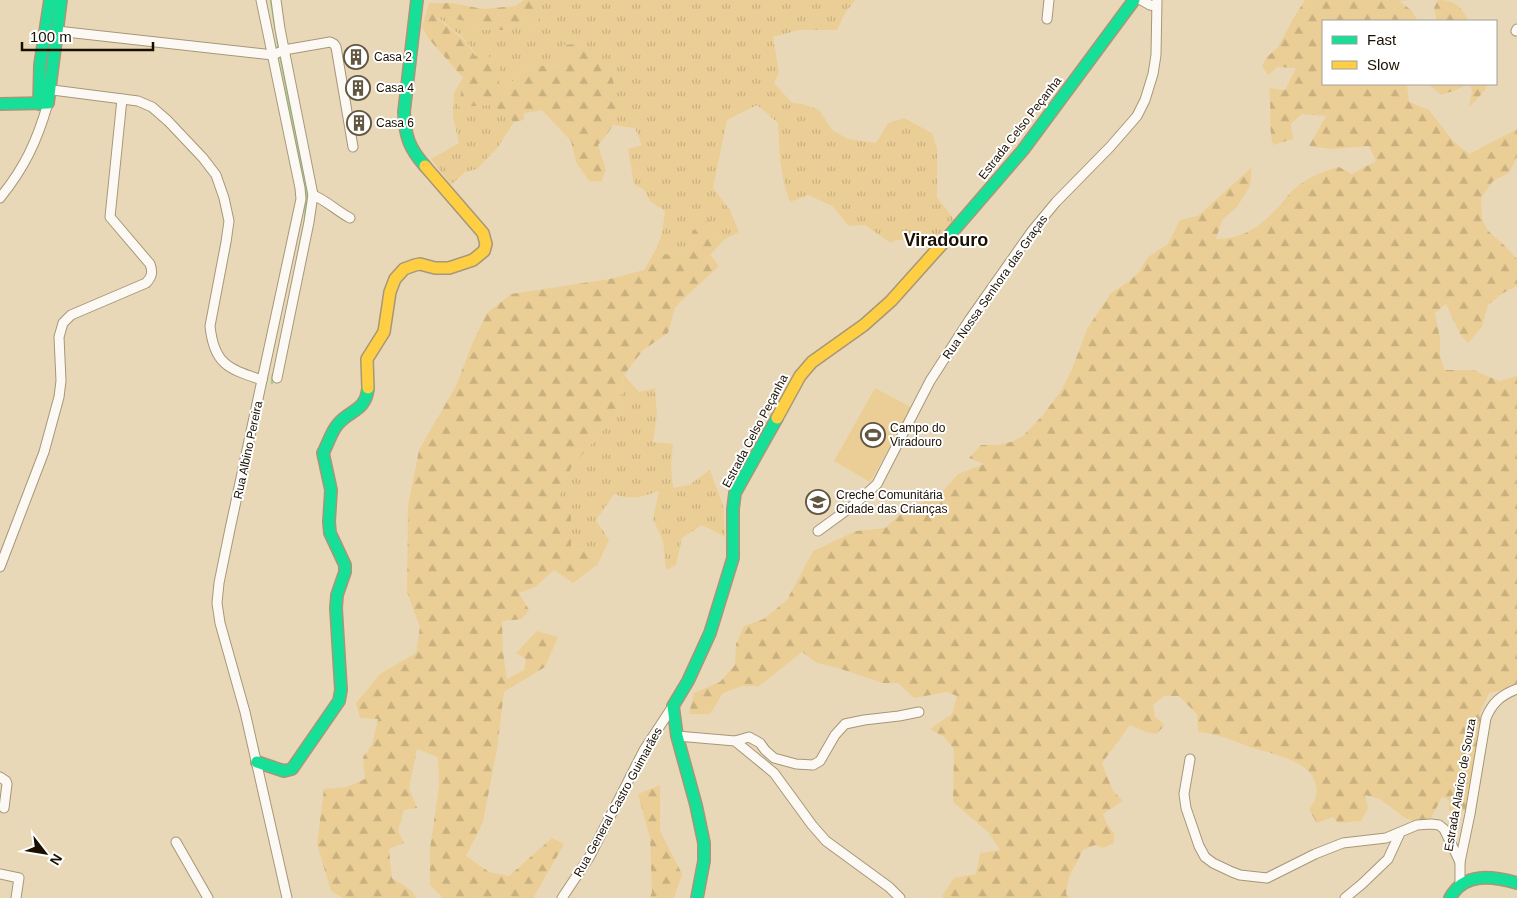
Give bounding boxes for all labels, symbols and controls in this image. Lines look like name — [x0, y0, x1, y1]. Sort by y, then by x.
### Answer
scale bar — [22, 20, 154, 52]
legend — [1322, 20, 1497, 85]
text: 100 m — [30, 28, 72, 45]
text: Fast — [1367, 31, 1397, 48]
building icon: Casa 2 — [343, 44, 369, 70]
place label: Casa 2 — [374, 50, 412, 64]
text: Slow — [1367, 56, 1400, 73]
street label: Estrada Celso Peçanha — [976, 74, 1065, 182]
building icon: Casa 4 — [345, 75, 371, 101]
place label: Casa 4 — [376, 81, 414, 95]
building icon: Casa 6 — [346, 110, 372, 136]
place label: Casa 6 — [376, 116, 414, 130]
street label: Rua Nossa Senhora das Graças — [940, 212, 1050, 362]
district label: Viradouro — [904, 230, 988, 250]
street label: Estrada Celso Peçanha — [719, 372, 791, 490]
street label: Rua Albino Pereira — [231, 399, 265, 500]
place label: Campo do Viradouro — [890, 421, 946, 449]
sports icon: Campo do Viradouro — [860, 422, 886, 448]
place label: Creche Comunitária Cidade das Crianças — [836, 488, 947, 516]
school or university icon: Creche Comunitária Cidade das Crianças — [805, 489, 831, 515]
street label: Estrada Alarico de Souza — [1441, 717, 1479, 853]
street label: Rua General Castro Guimarães — [571, 725, 665, 879]
north arrow — [20, 828, 70, 878]
text: N — [47, 851, 66, 868]

